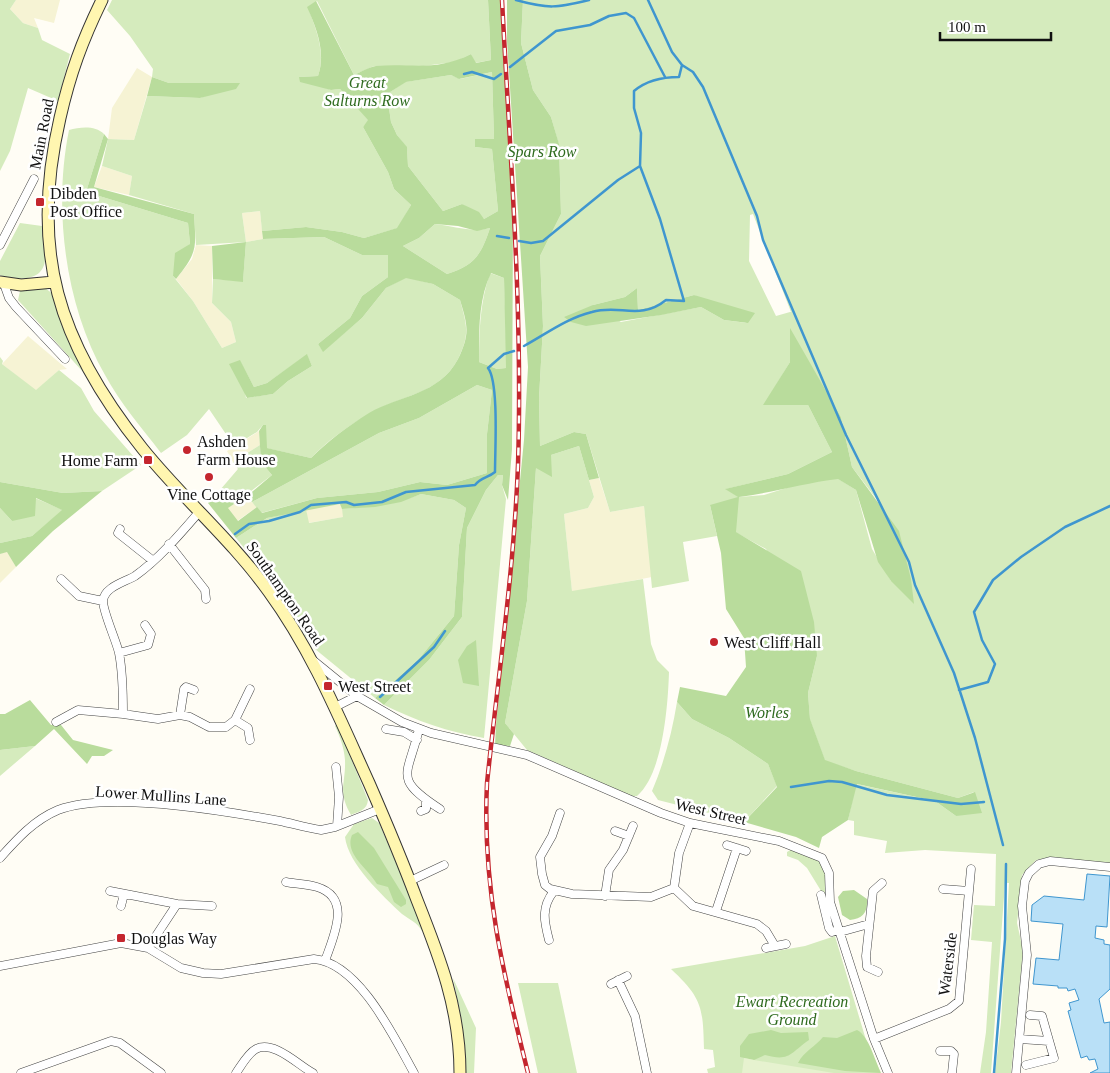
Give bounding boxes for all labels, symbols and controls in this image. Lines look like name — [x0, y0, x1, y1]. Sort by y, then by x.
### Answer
scale bar — [940, 10, 1051, 42]
text: 100 m — [948, 19, 986, 35]
park label: Great Salturns Row — [324, 74, 410, 109]
street label: Main Road — [26, 97, 57, 171]
park label: Spars Row — [508, 143, 577, 161]
place label: Dibden Post Office — [50, 185, 122, 220]
marker: Dibden Post Office — [34, 196, 46, 208]
place label: Ashden Farm House — [197, 433, 276, 468]
marker: Ashden Farm House — [181, 444, 193, 456]
place label: Home Farm — [61, 452, 139, 469]
marker: Home Farm — [142, 454, 154, 466]
marker: Vine Cottage — [203, 471, 215, 483]
place label: Vine Cottage — [167, 486, 251, 504]
street label: Southampton Road — [243, 538, 328, 649]
place label: West Cliff Hall — [724, 634, 822, 651]
marker: West Cliff Hall — [708, 636, 720, 648]
place label: West Street — [338, 678, 411, 695]
marker: West Street — [322, 680, 334, 692]
park label: Worles — [745, 704, 789, 721]
street label: Lower Mullins Lane — [95, 782, 227, 809]
street label: West Street — [673, 795, 749, 828]
place label: Douglas Way — [131, 930, 217, 948]
street label: Waterside — [935, 931, 960, 997]
marker: Douglas Way — [115, 932, 127, 944]
park label: Ewart Recreation Ground — [735, 993, 848, 1028]

